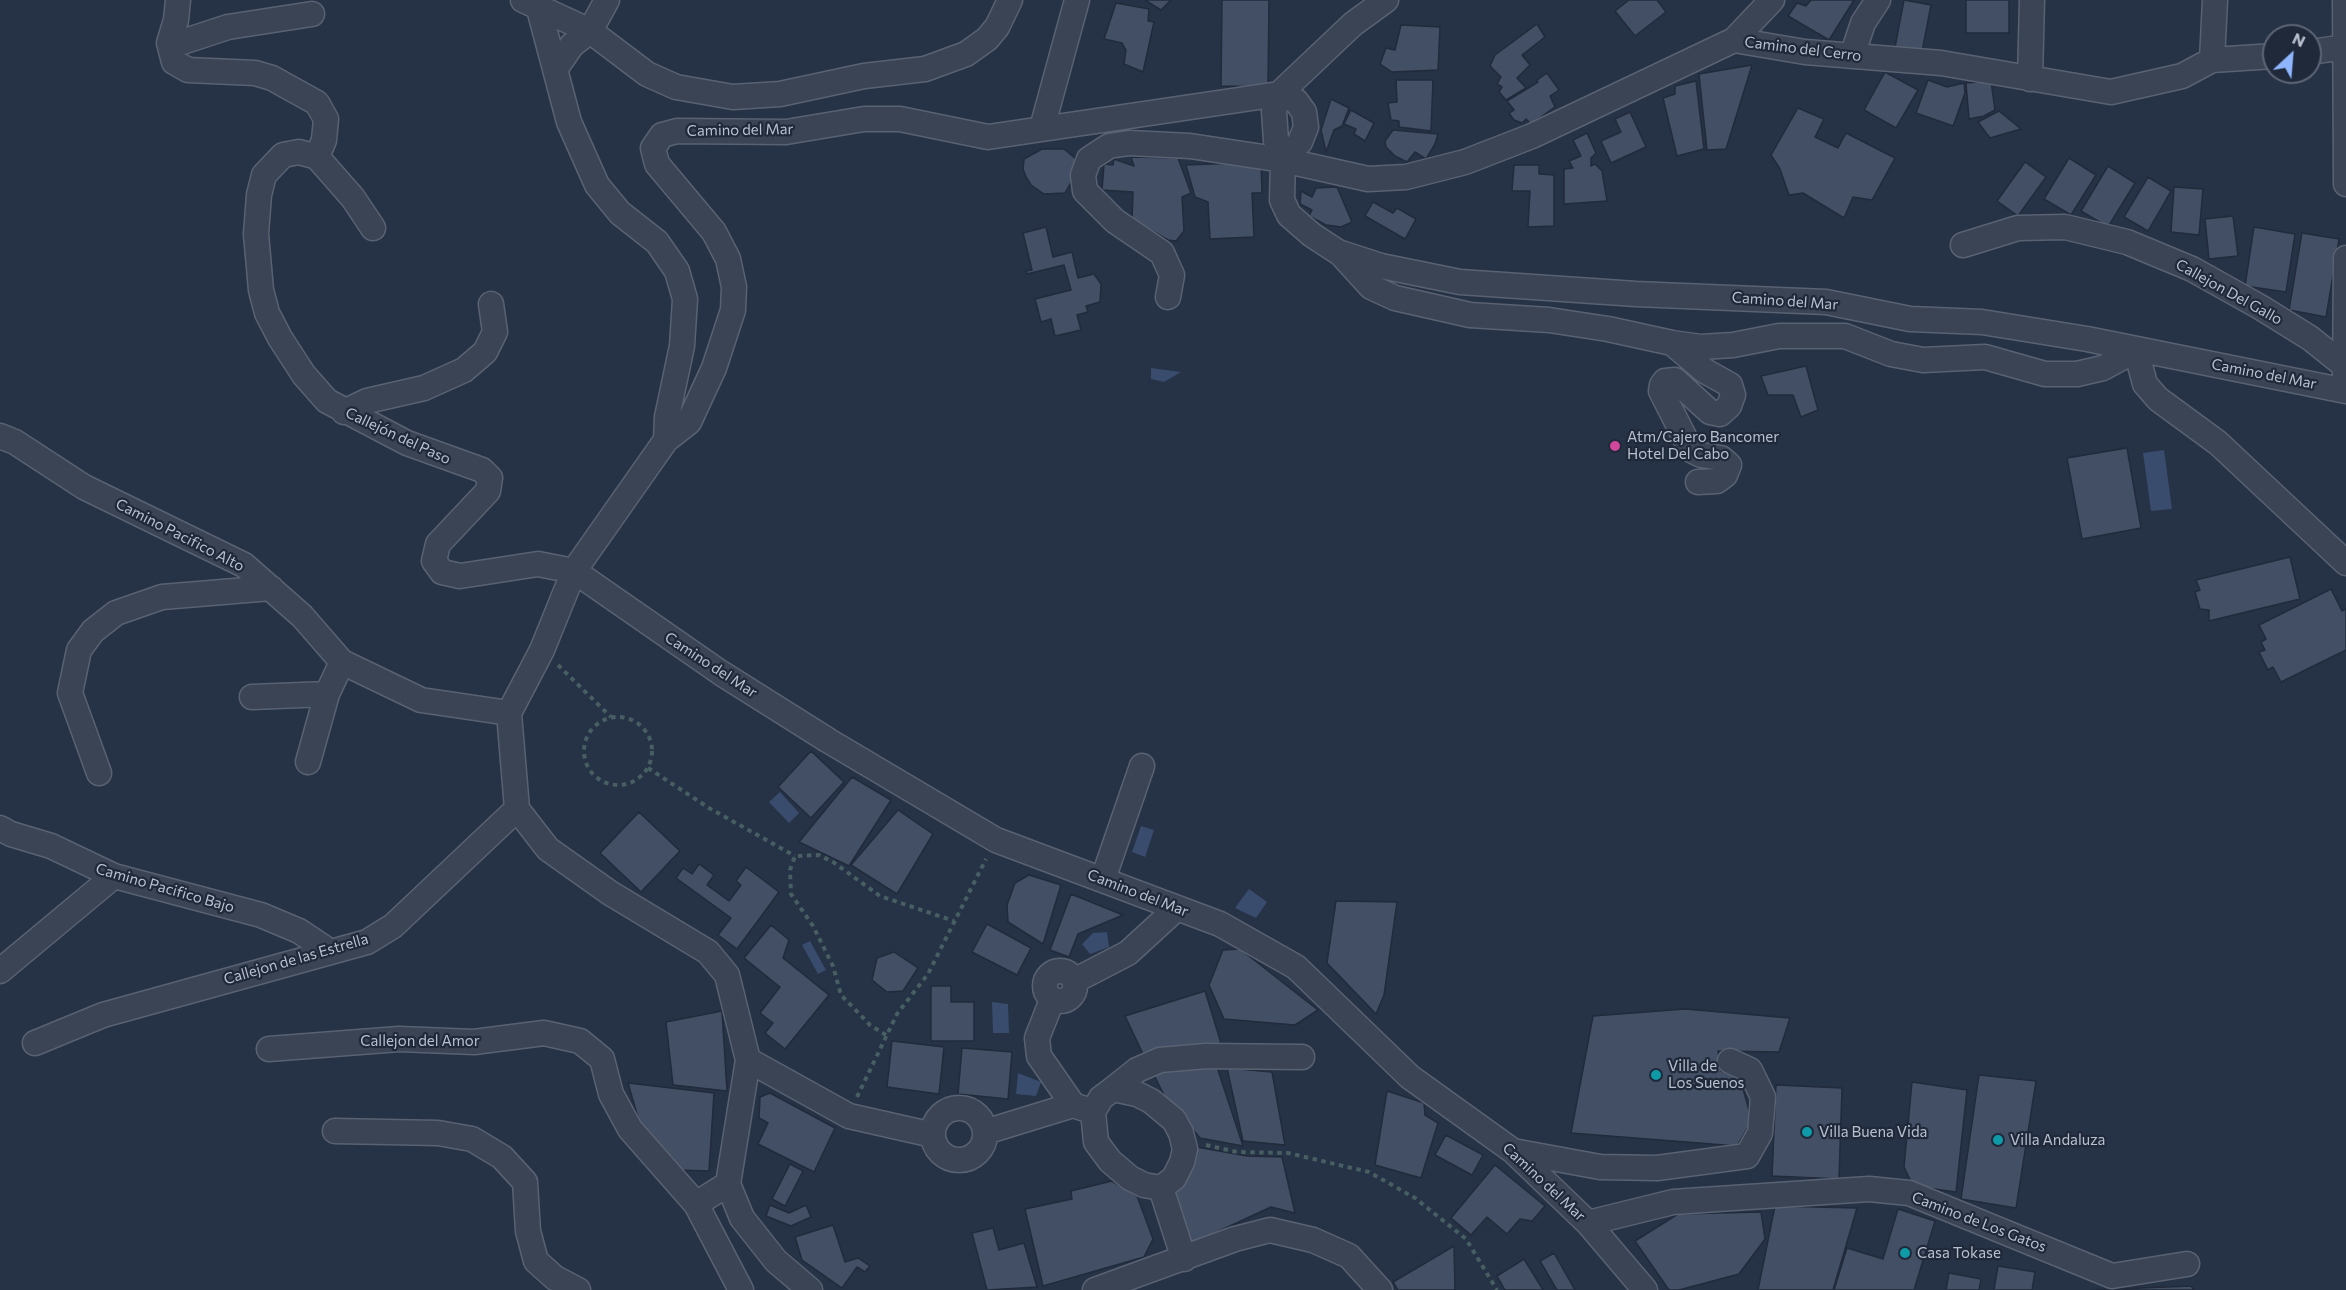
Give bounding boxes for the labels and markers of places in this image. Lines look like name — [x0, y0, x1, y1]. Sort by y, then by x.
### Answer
place label: Atm/Cajero Bancomer Hotel Del Cabo — [1627, 428, 1779, 463]
marker: Atm/Cajero Bancomer Hotel Del Cabo — [1608, 439, 1622, 453]
place label: Villa de Los Suenos — [1668, 1057, 1744, 1092]
marker: Villa de Los Suenos — [1649, 1068, 1663, 1082]
place label: Villa Buena Vida — [1819, 1123, 1927, 1141]
marker: Villa Buena Vida — [1800, 1125, 1814, 1139]
place label: Villa Andaluza — [2010, 1131, 2105, 1149]
marker: Villa Andaluza — [1991, 1133, 2005, 1147]
place label: Casa Tokase — [1917, 1244, 2001, 1262]
marker: Casa Tokase — [1898, 1246, 1912, 1260]

